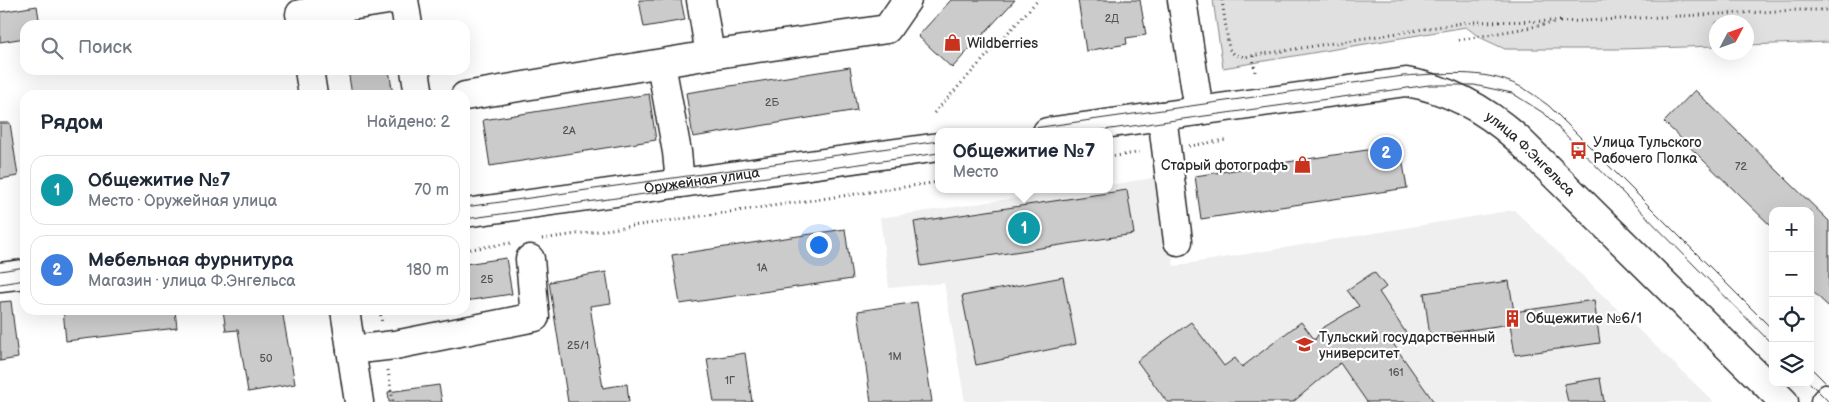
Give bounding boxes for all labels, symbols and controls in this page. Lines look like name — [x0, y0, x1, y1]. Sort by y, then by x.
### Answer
house number: 2Д — [1105, 12, 1119, 25]
north arrow — [1709, 15, 1754, 60]
search box — [20, 20, 470, 75]
shop icon: Wildberries — [943, 33, 963, 53]
icon: search — [38, 34, 66, 62]
place label: Wildberries — [967, 35, 1038, 52]
text: Поиск — [78, 36, 132, 59]
house number: 2Б — [765, 96, 779, 109]
street label: улица Ф.Энгельса — [1482, 107, 1580, 200]
text: Рядом — [40, 110, 103, 135]
text: Найдено: 2 — [366, 113, 450, 132]
house number: 2А — [562, 124, 576, 137]
popup — [935, 128, 1113, 193]
pin: 2 — [1370, 134, 1402, 172]
place label: Улица Тульского Рабочего Полка — [1593, 134, 1702, 167]
text: Общежитие №7 — [953, 140, 1095, 163]
bus stop icon: Улица Тульского Рабочего Полка — [1569, 140, 1589, 160]
shop icon: Старый фотографъ — [1292, 155, 1312, 175]
place label: Старый фотографъ — [1161, 157, 1288, 174]
house number: 72 — [1735, 160, 1747, 173]
street label: Оружейная улица — [643, 163, 761, 196]
text: Место — [953, 163, 998, 182]
text: Общежитие №7 — [88, 169, 231, 192]
text: 1 — [54, 181, 60, 200]
text: 70 m — [414, 181, 449, 200]
text: Место · Оружейная улица — [88, 192, 277, 211]
map controls — [1769, 207, 1814, 387]
button: + — [1769, 207, 1814, 252]
pin: 1 — [1008, 209, 1040, 247]
your location — [806, 232, 832, 258]
text: Мебельная фурнитура — [88, 249, 293, 272]
button: − — [1769, 252, 1814, 297]
text: 2 — [52, 261, 62, 280]
text: 180 m — [407, 261, 449, 280]
house number: 1А — [757, 261, 768, 274]
text: Магазин · улица Ф.Энгельса — [88, 272, 296, 291]
house number: 25 — [481, 273, 493, 286]
button: locate — [1769, 297, 1814, 342]
building icon: Общежитие №6/1 — [1502, 308, 1522, 328]
place label: Общежитие №6/1 — [1526, 310, 1642, 327]
place label: Тульский государственный университет — [1319, 329, 1495, 362]
school or university icon: Тульский государственный университет — [1295, 335, 1315, 355]
house number: 25/1 — [567, 339, 589, 352]
button: layers — [1769, 342, 1814, 387]
house number: 1М — [888, 350, 902, 363]
house number: 50 — [260, 352, 273, 365]
house number: 161 — [1388, 366, 1404, 379]
house number: 1Г — [725, 374, 735, 387]

